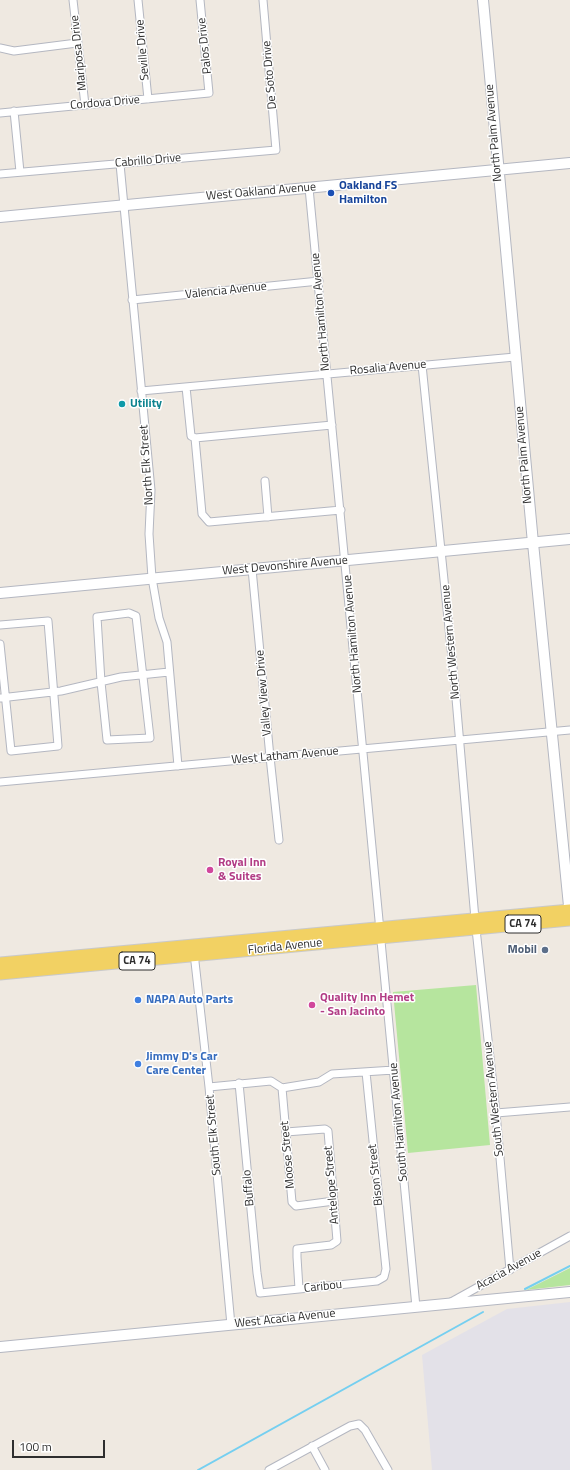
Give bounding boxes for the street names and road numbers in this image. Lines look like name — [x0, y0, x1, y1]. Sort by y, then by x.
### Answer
street label: Mariposa Drive — [68, 14, 90, 92]
street label: Palos Drive — [195, 17, 215, 75]
street label: Seville Drive — [133, 19, 153, 81]
street label: De Soto Drive — [260, 40, 280, 110]
street label: North Palm Avenue — [483, 84, 505, 182]
street label: Cordova Drive — [70, 93, 140, 113]
street label: Cabrillo Drive — [114, 151, 182, 171]
street label: West Oakland Avenue — [205, 180, 317, 204]
street label: North Hamilton Avenue — [309, 252, 333, 372]
street label: Valencia Avenue — [184, 280, 268, 302]
street label: Rosalia Avenue — [349, 357, 427, 379]
street label: North Palm Avenue — [513, 406, 535, 504]
street label: North Elk Street — [137, 424, 157, 506]
street label: West Devonshire Avenue — [222, 553, 348, 579]
street label: North Hamilton Avenue — [341, 574, 365, 694]
street label: North Western Avenue — [439, 584, 463, 700]
street label: Valley View Drive — [253, 649, 275, 737]
street label: West Latham Avenue — [231, 744, 339, 768]
road number: CA 74 — [505, 915, 541, 933]
street label: Florida Avenue — [247, 936, 323, 958]
road number: CA 74 — [119, 952, 155, 970]
street label: South Western Avenue — [481, 1041, 507, 1157]
street label: South Hamilton Avenue — [387, 1062, 411, 1182]
street label: South Elk Street — [203, 1094, 225, 1176]
street label: Moose Street — [278, 1121, 298, 1189]
street label: Bison Street — [366, 1143, 386, 1207]
street label: Antelope Street — [321, 1145, 343, 1225]
street label: Buffalo — [240, 1169, 258, 1207]
street label: Acacia Avenue — [474, 1246, 544, 1294]
street label: Caribou — [303, 1278, 343, 1296]
street label: West Acacia Avenue — [234, 1307, 336, 1331]

